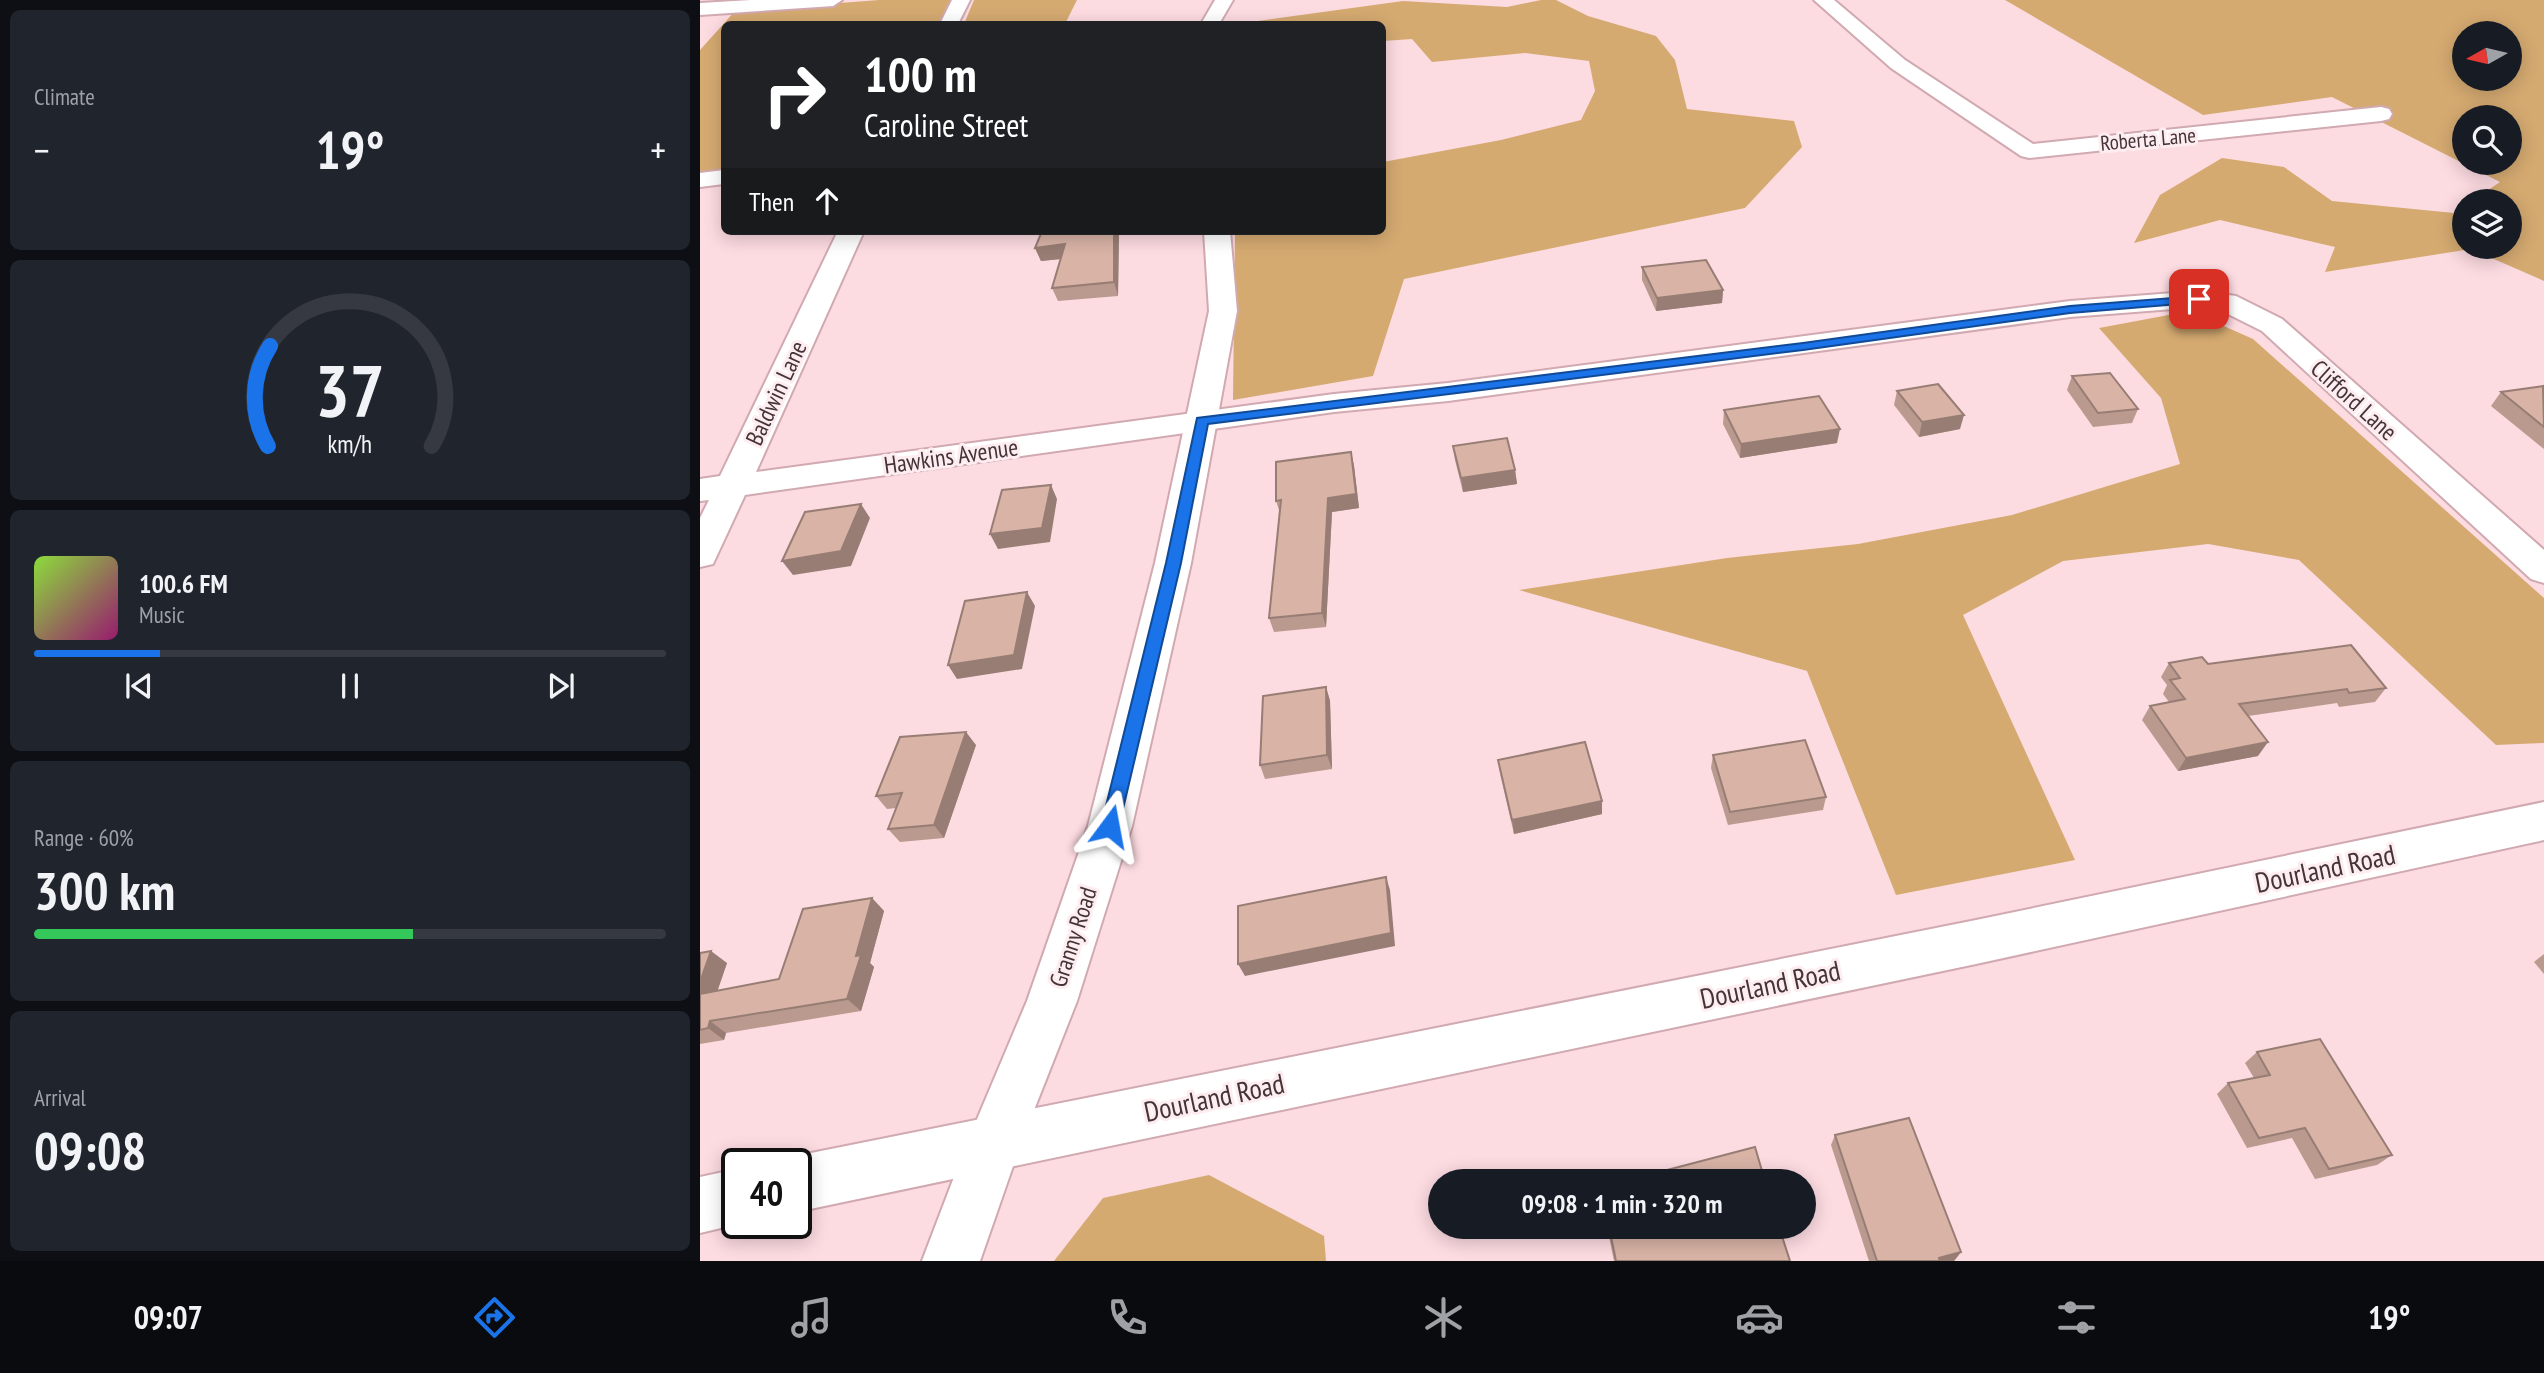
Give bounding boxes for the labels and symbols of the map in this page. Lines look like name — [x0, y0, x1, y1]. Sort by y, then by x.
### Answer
north arrow — [2452, 21, 2522, 91]
street label: Roberta Lane — [2099, 121, 2197, 157]
pin — [2169, 269, 2229, 329]
street label: Baldwin Lane — [738, 336, 814, 450]
street label: Clifford Lane — [2304, 353, 2404, 447]
street label: Hawkins Avenue — [882, 431, 1020, 481]
position arrow — [1073, 789, 1147, 863]
street label: Dourland Road — [2251, 835, 2399, 901]
street label: Granny Road — [1042, 883, 1104, 991]
street label: Dourland Road — [1696, 951, 1844, 1017]
street label: Dourland Road — [1140, 1064, 1288, 1130]
speed limit sign: 40 — [721, 1148, 812, 1239]

